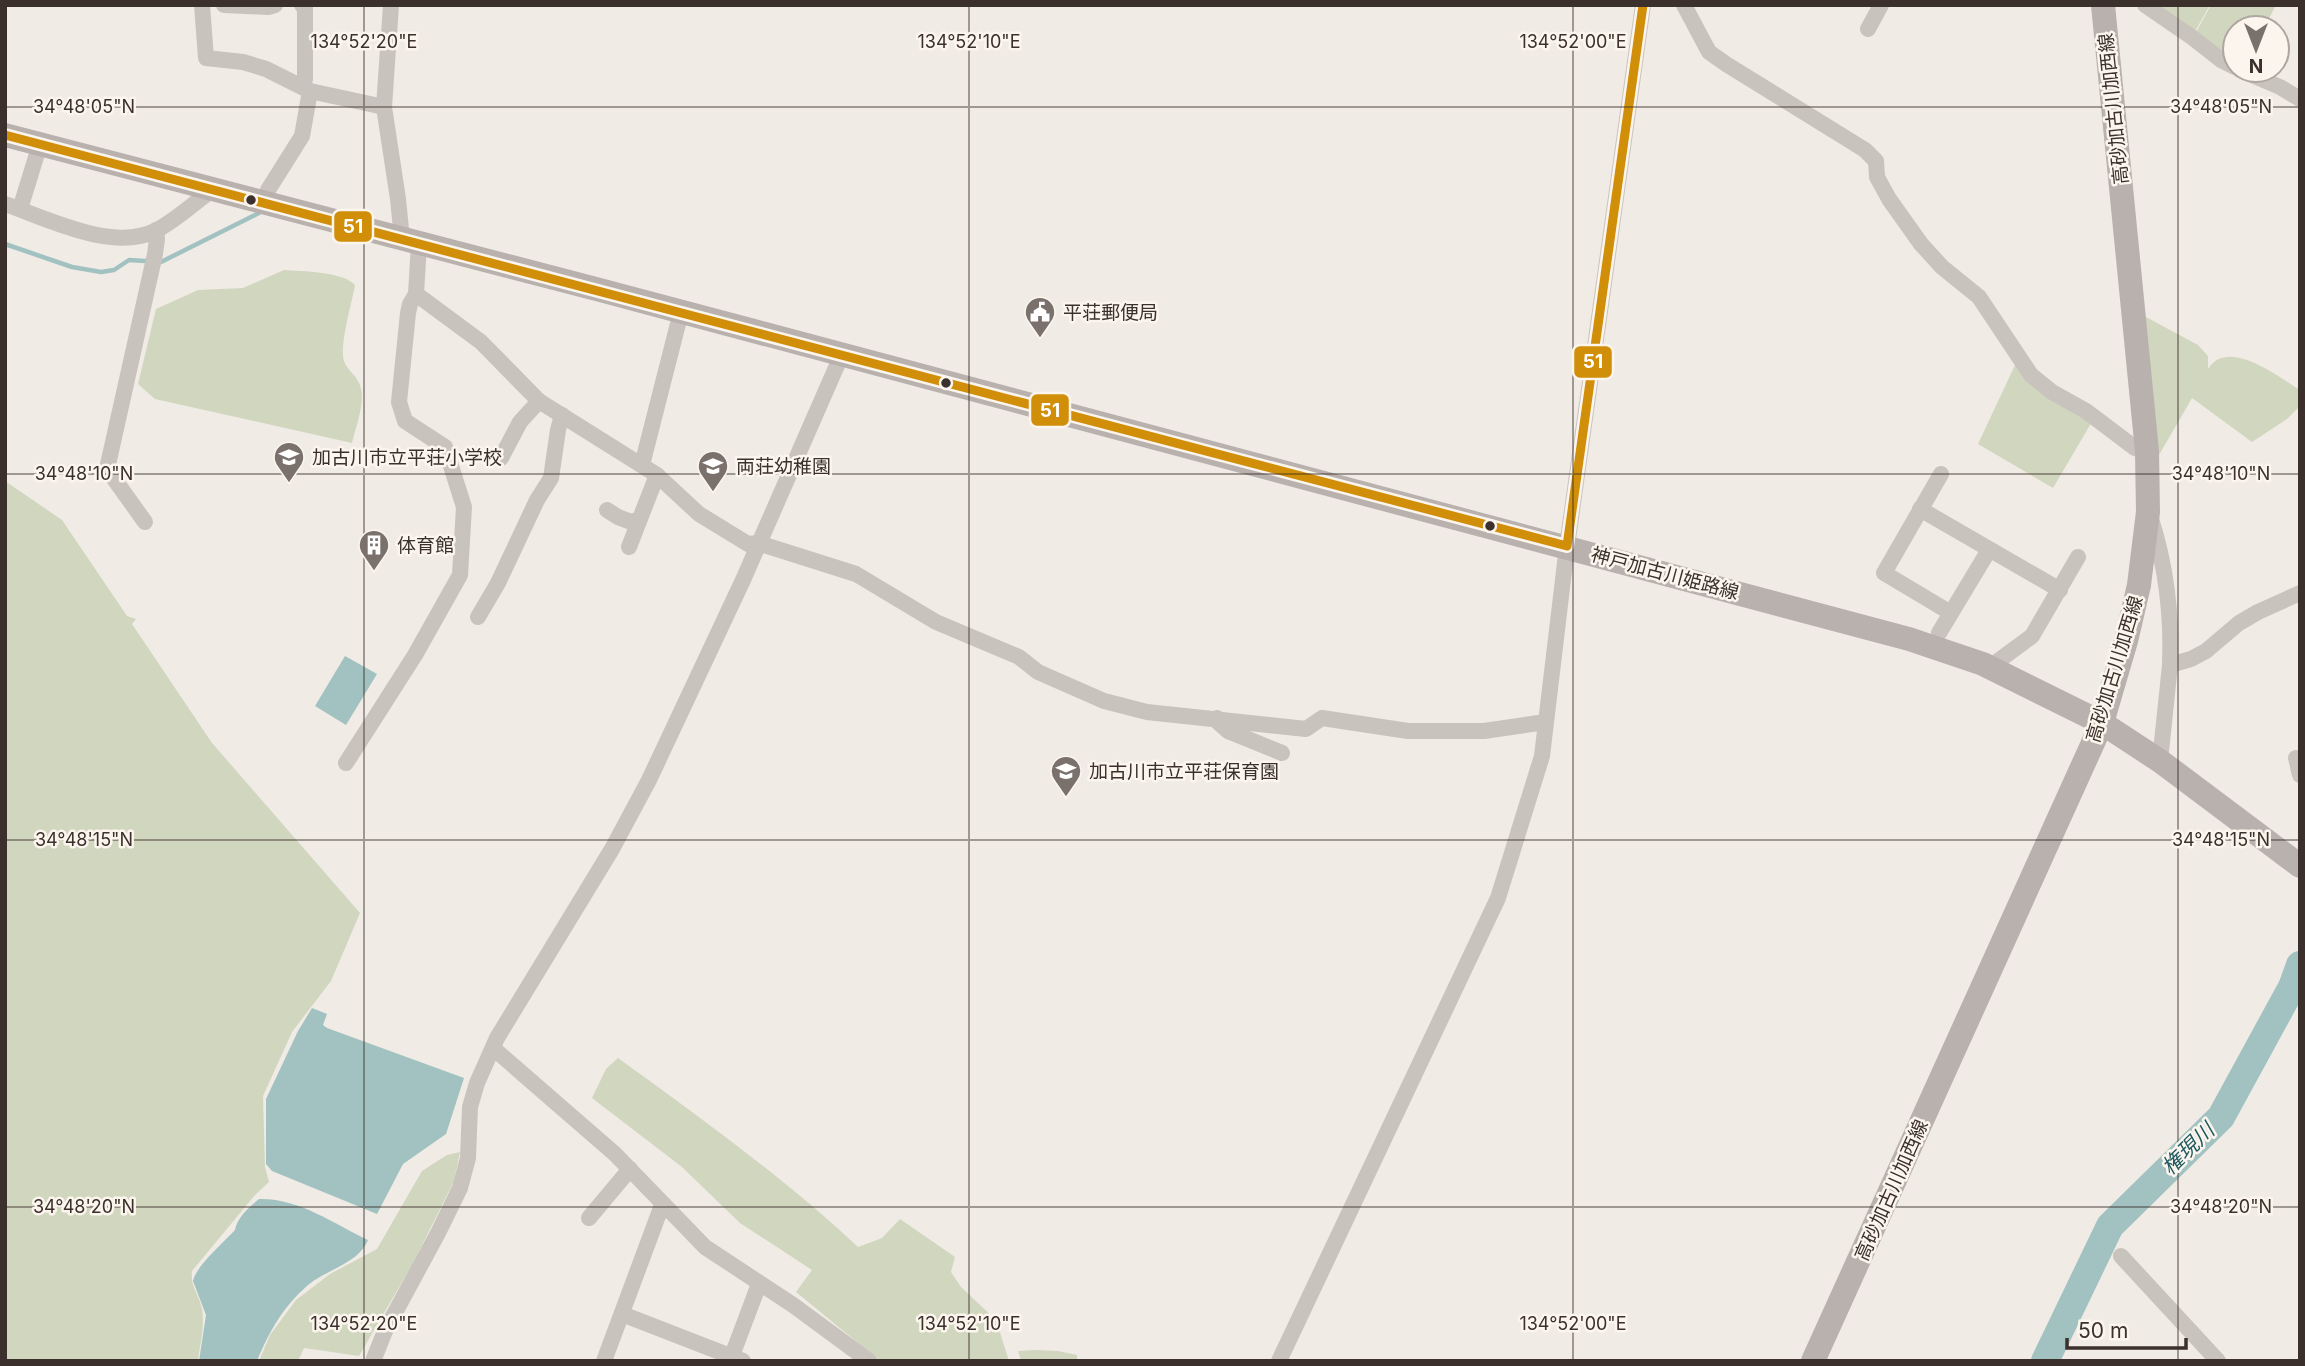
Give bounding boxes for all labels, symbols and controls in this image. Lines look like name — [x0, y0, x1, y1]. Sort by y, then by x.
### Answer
north arrow — [2221, 14, 2291, 84]
text: 134°52'20"E — [311, 31, 417, 52]
text: 134°52'10"E — [917, 31, 1021, 52]
text: 134°52'00"E — [1519, 31, 1627, 52]
street label: 高砂加古川加西線 — [2094, 32, 2133, 186]
text: N — [2249, 54, 2263, 77]
text: 34°48'05"N — [33, 96, 135, 117]
text: 34°48'05"N — [2170, 96, 2272, 117]
unlabelled marker — [244, 193, 258, 207]
line badge: 51 — [333, 210, 373, 243]
text: 51 — [343, 215, 363, 238]
public building icon: 平荘郵便局 — [1023, 295, 1057, 339]
place label: 平荘郵便局 — [1063, 301, 1158, 324]
line badge: 51 — [1573, 345, 1613, 379]
text: 51 — [1583, 350, 1603, 373]
unlabelled marker — [939, 376, 953, 390]
line badge: 51 — [1030, 393, 1070, 427]
text: 51 — [1040, 399, 1060, 422]
school or university icon: 加古川市立平荘小学校 — [272, 440, 306, 484]
place label: 加古川市立平荘小学校 — [312, 446, 502, 469]
school or university icon: 両荘幼稚園 — [696, 449, 730, 493]
place label: 両荘幼稚園 — [736, 455, 831, 478]
text: 34°48'10"N — [35, 463, 133, 484]
text: 34°48'10"N — [2172, 463, 2270, 484]
unlabelled marker — [1483, 519, 1497, 533]
building icon: 体育館 — [357, 528, 391, 572]
place label: 体育館 — [397, 534, 454, 557]
street label: 神戸加古川姫路線 — [1588, 543, 1741, 604]
street label: 高砂加古川加西線 — [2081, 593, 2148, 745]
school or university icon: 加古川市立平荘保育園 — [1049, 754, 1083, 798]
place label: 加古川市立平荘保育園 — [1089, 760, 1279, 783]
text: 34°48'15"N — [35, 829, 133, 850]
text: 34°48'15"N — [2172, 829, 2270, 850]
street label: 高砂加古川加西線 — [1850, 1116, 1933, 1264]
water label: 権現川 — [2156, 1116, 2220, 1180]
text: 34°48'20"N — [33, 1196, 135, 1217]
text: 34°48'20"N — [2170, 1196, 2272, 1217]
scale bar — [2067, 1306, 2186, 1350]
text: 134°52'20"E — [311, 1313, 417, 1334]
text: 134°52'10"E — [917, 1313, 1021, 1334]
text: 134°52'00"E — [1519, 1313, 1627, 1334]
text: 50 m — [2078, 1318, 2128, 1343]

